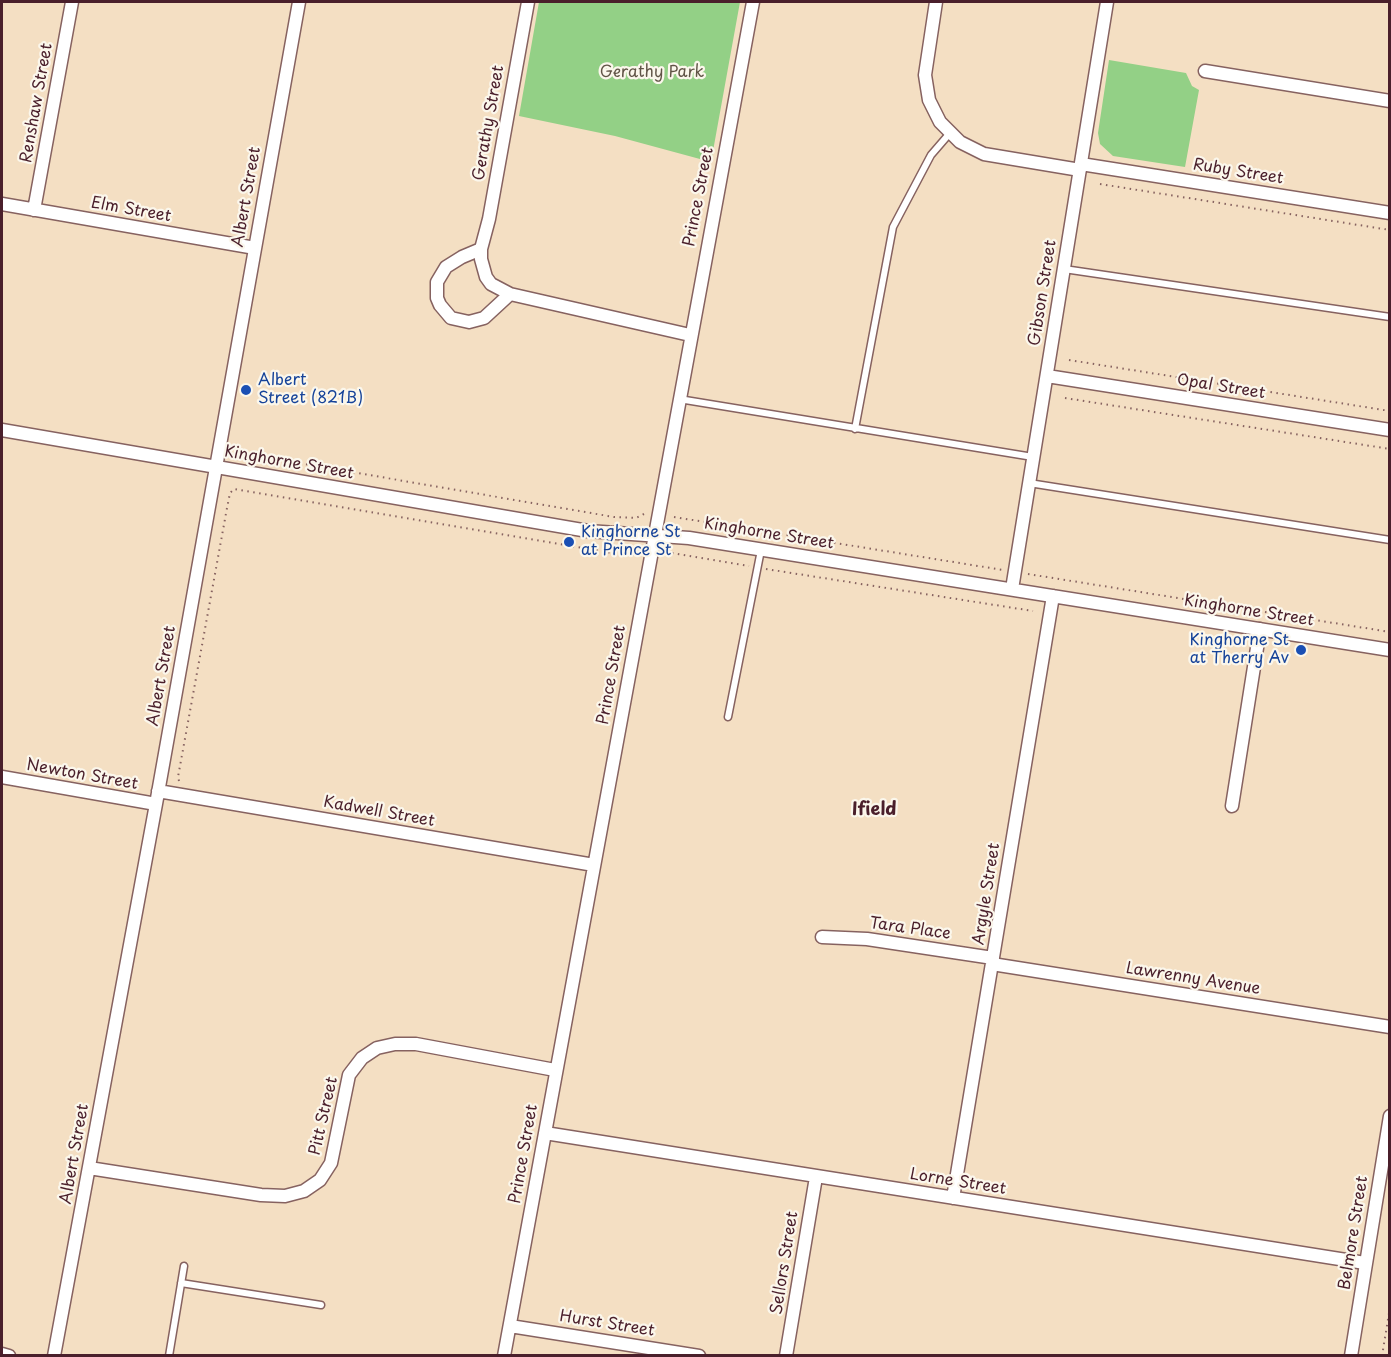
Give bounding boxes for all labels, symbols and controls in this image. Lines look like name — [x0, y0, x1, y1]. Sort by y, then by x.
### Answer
street label: Renshaw Street — [17, 42, 57, 164]
park label: Gerathy Park — [600, 63, 704, 83]
street label: Gerathy Street — [469, 64, 509, 182]
street label: Albert Street — [229, 145, 265, 249]
street label: Prince Street — [680, 146, 718, 248]
street label: Ruby Street — [1191, 155, 1285, 189]
street label: Elm Street — [89, 193, 173, 227]
street label: Gibson Street — [1025, 239, 1061, 347]
place label: Albert Street (821B) — [258, 371, 363, 409]
street label: Opal Street — [1175, 371, 1267, 403]
marker: Albert Street (821B) — [239, 383, 253, 397]
street label: Kinghorne Street — [223, 442, 355, 484]
street label: Kinghorne Street — [703, 514, 835, 554]
place label: Kinghorne St at Prince St — [581, 523, 680, 561]
marker: Kinghorne St at Prince St — [562, 535, 576, 549]
street label: Kinghorne Street — [1183, 591, 1315, 631]
street label: Albert Street — [144, 624, 180, 728]
street label: Prince Street — [594, 624, 630, 726]
place label: Kinghorne St at Therry Av — [1190, 631, 1289, 669]
marker: Kinghorne St at Therry Av — [1294, 643, 1308, 657]
street label: Newton Street — [25, 756, 139, 794]
street label: Kadwell Street — [322, 793, 436, 831]
district label: Ifield — [852, 799, 896, 821]
street label: Argyle Street — [969, 842, 1005, 946]
street label: Tara Place — [868, 914, 952, 944]
street label: Lawrenny Avenue — [1125, 959, 1261, 999]
street label: Pitt Street — [306, 1075, 342, 1157]
street label: Albert Street — [57, 1102, 93, 1206]
street label: Prince Street — [506, 1103, 542, 1205]
street label: Lorne Street — [909, 1165, 1007, 1199]
street label: Belmore Street — [1336, 1175, 1372, 1291]
street label: Sellors Street — [767, 1210, 803, 1316]
street label: Hurst Street — [558, 1307, 656, 1341]

